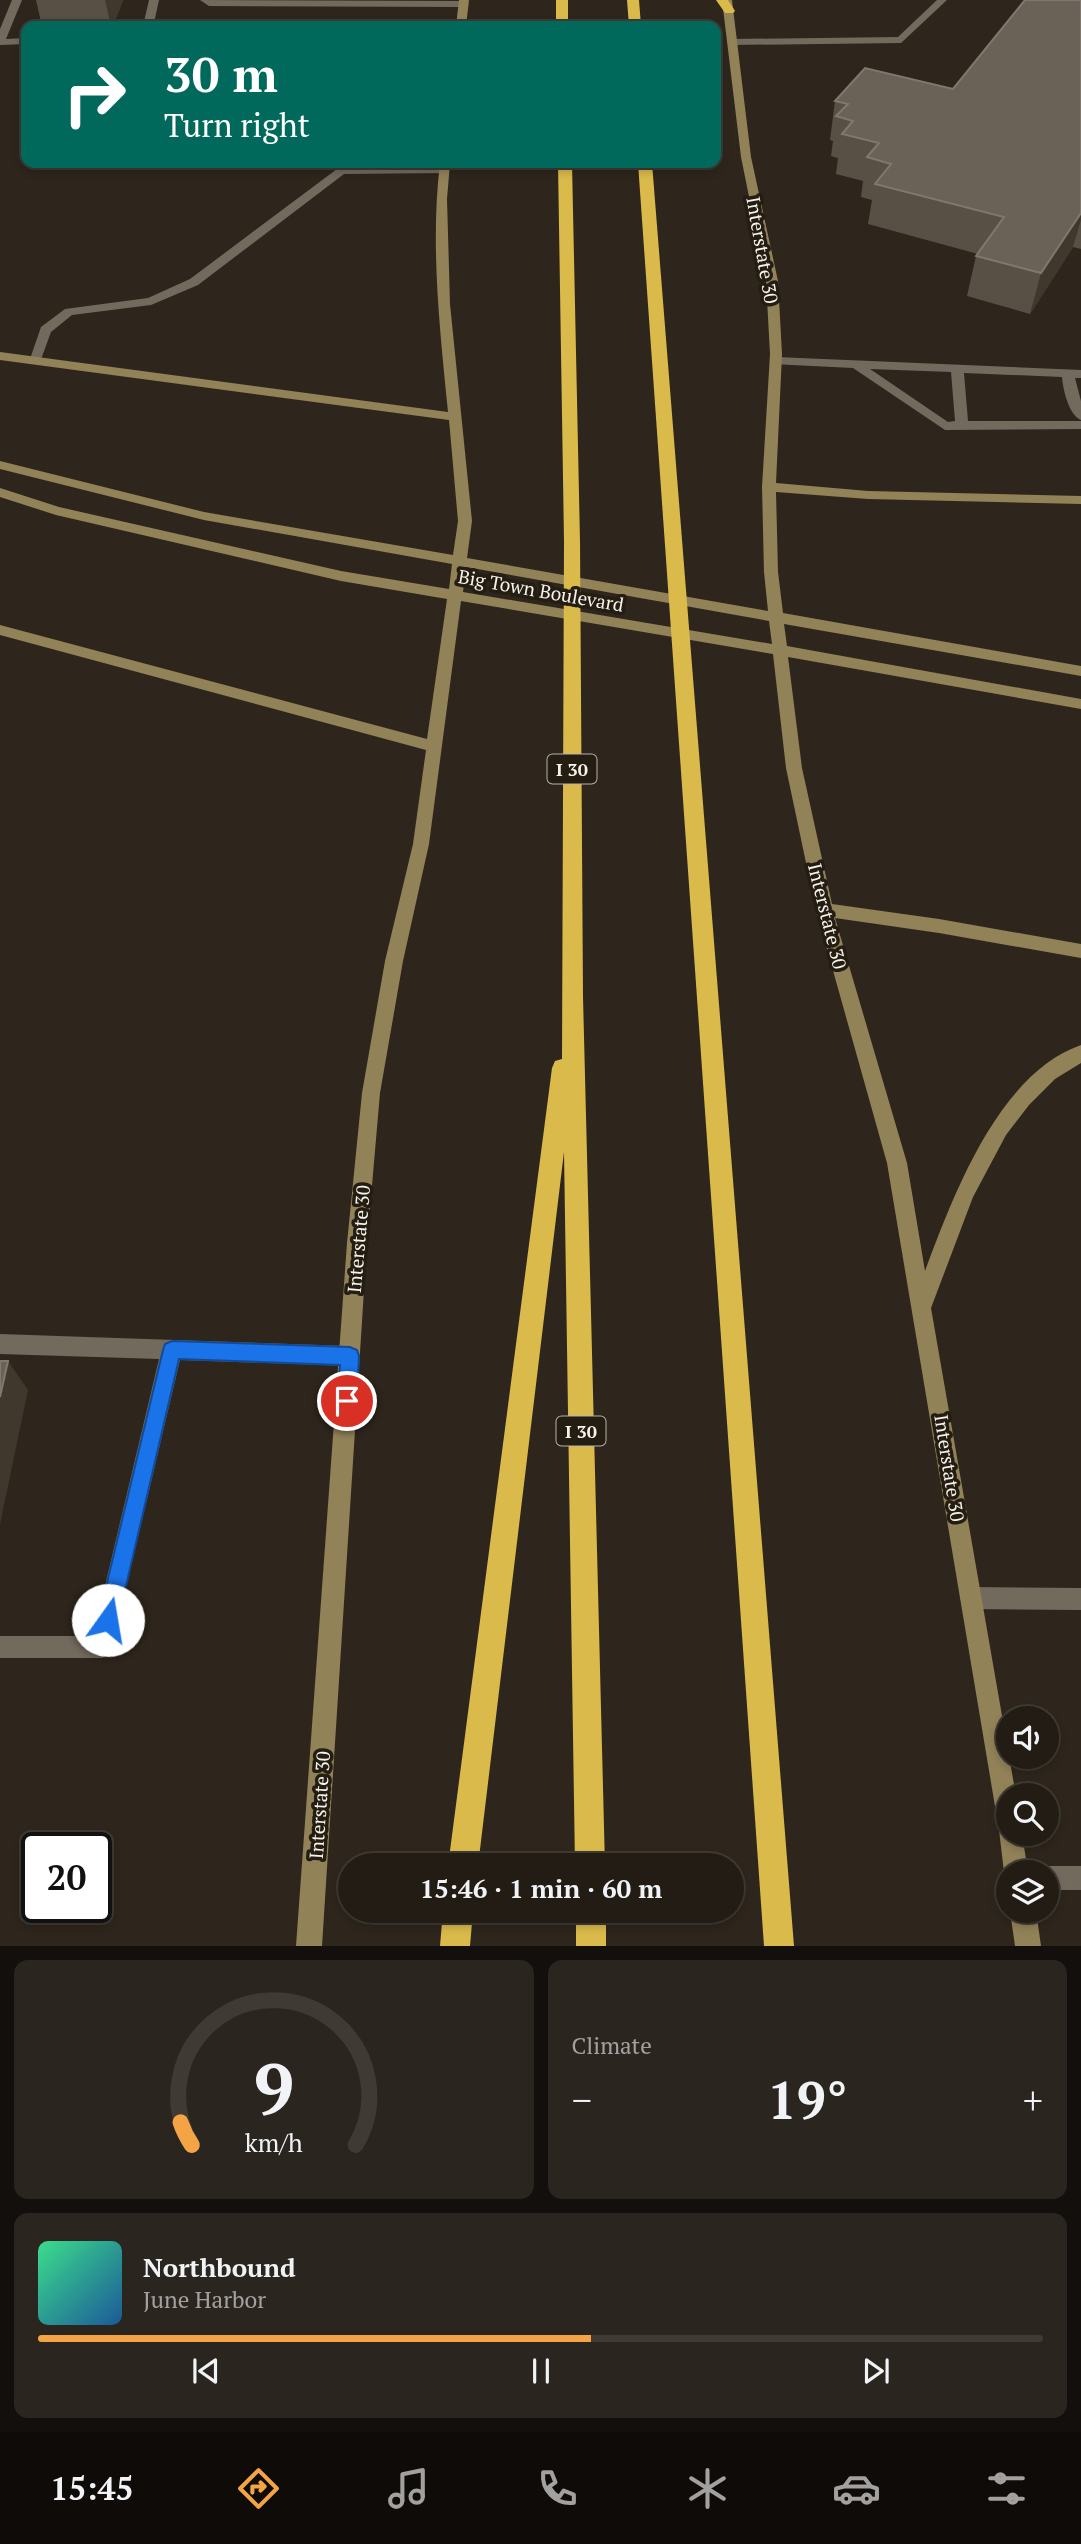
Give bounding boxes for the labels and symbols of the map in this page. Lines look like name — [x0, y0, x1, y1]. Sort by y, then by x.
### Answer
street label: Interstate 30 — [741, 195, 785, 305]
street label: Big Town Boulevard — [456, 563, 626, 617]
road number: I 30 — [548, 754, 596, 784]
street label: Interstate 30 — [803, 860, 853, 972]
street label: Interstate 30 — [341, 1184, 375, 1294]
pin — [317, 1371, 377, 1431]
street label: Interstate 30 — [929, 1413, 971, 1523]
road number: I 30 — [556, 1416, 606, 1446]
position arrow — [71, 1583, 145, 1657]
street label: Interstate 30 — [303, 1750, 335, 1860]
speed limit sign: 20 — [21, 1832, 112, 1923]

